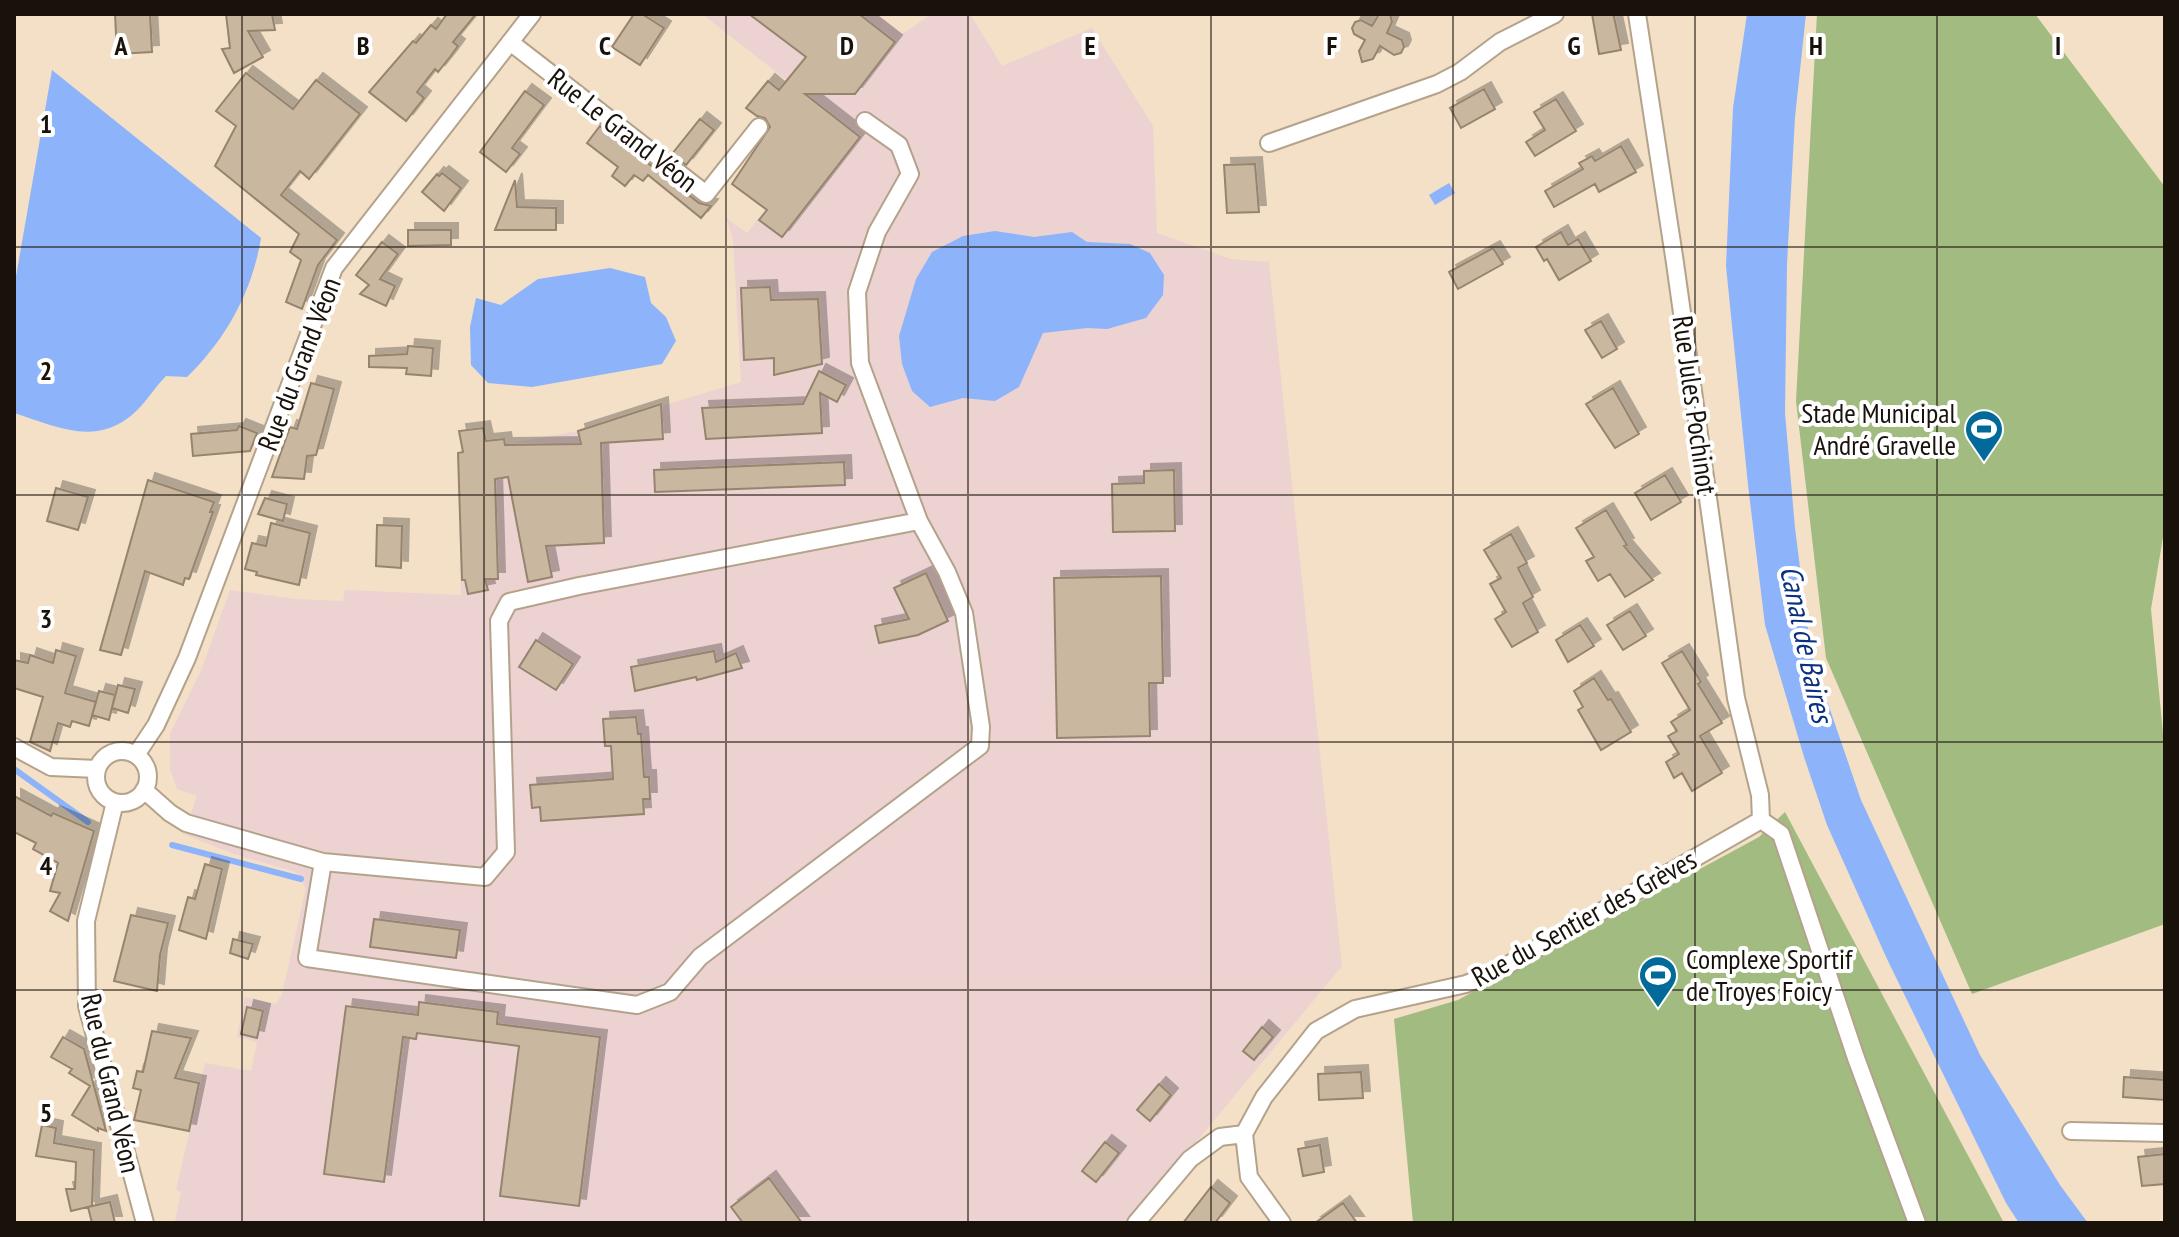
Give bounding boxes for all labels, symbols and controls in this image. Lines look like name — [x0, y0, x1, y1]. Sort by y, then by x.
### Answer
text: A — [113, 29, 128, 62]
text: B — [357, 29, 370, 62]
text: C — [599, 29, 611, 62]
text: D — [840, 29, 854, 62]
text: E — [1084, 29, 1096, 62]
text: F — [1327, 29, 1338, 62]
text: G — [1567, 29, 1581, 62]
text: H — [1809, 29, 1823, 62]
text: I — [2055, 29, 2061, 62]
street label: Rue Le Grand Véon — [541, 59, 706, 200]
text: 1 — [40, 107, 52, 140]
street label: Rue du Grand Véon — [248, 272, 349, 456]
street label: Rue Jules Pochinot — [1665, 313, 1726, 497]
text: 2 — [40, 354, 52, 387]
place label: Stade Municipal André Gravelle — [1801, 394, 1956, 463]
sports icon: Stade Municipal André Gravelle — [1963, 408, 2005, 463]
water label: Canal de Baires — [1772, 562, 1844, 728]
text: 3 — [40, 602, 52, 635]
street label: Rue du Sentier des Grèves — [1465, 840, 1703, 995]
text: 4 — [40, 849, 53, 882]
place label: Complexe Sportif de Troyes Foicy — [1686, 940, 1854, 1009]
sports icon: Complexe Sportif de Troyes Foicy — [1637, 954, 1679, 1009]
street label: Rue du Grand Véon — [73, 990, 150, 1176]
text: 5 — [40, 1096, 52, 1129]

